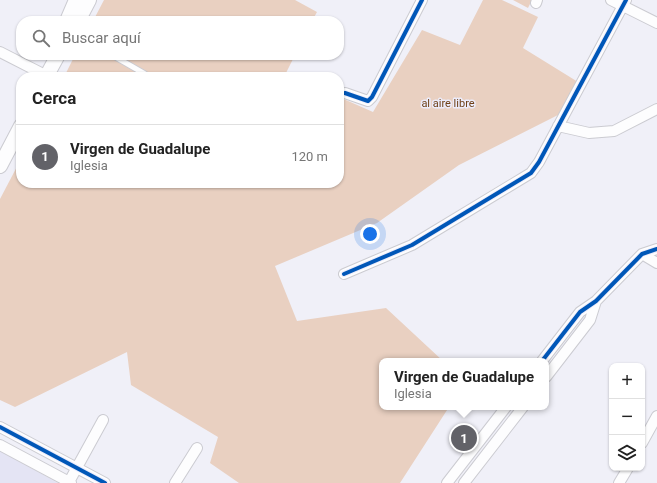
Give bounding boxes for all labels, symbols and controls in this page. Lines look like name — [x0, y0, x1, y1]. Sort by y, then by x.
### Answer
search box — [16, 16, 344, 60]
icon: search — [30, 27, 52, 49]
text: Buscar aquí — [62, 29, 141, 47]
text: Cerca — [32, 88, 76, 108]
park label: al aire libre — [421, 97, 475, 110]
text: Virgen de Guadalupe — [70, 140, 210, 158]
text: 1 — [41, 149, 49, 164]
text: 120 m — [291, 149, 328, 164]
text: Iglesia — [70, 158, 108, 173]
your location — [360, 224, 380, 244]
popup — [379, 358, 549, 410]
map controls — [609, 363, 645, 471]
button: + — [609, 363, 645, 399]
text: Virgen de Guadalupe — [394, 368, 534, 386]
text: Iglesia — [394, 386, 432, 401]
button: − — [609, 399, 645, 435]
pin: 1 — [451, 423, 477, 453]
button: layers — [609, 435, 645, 471]

